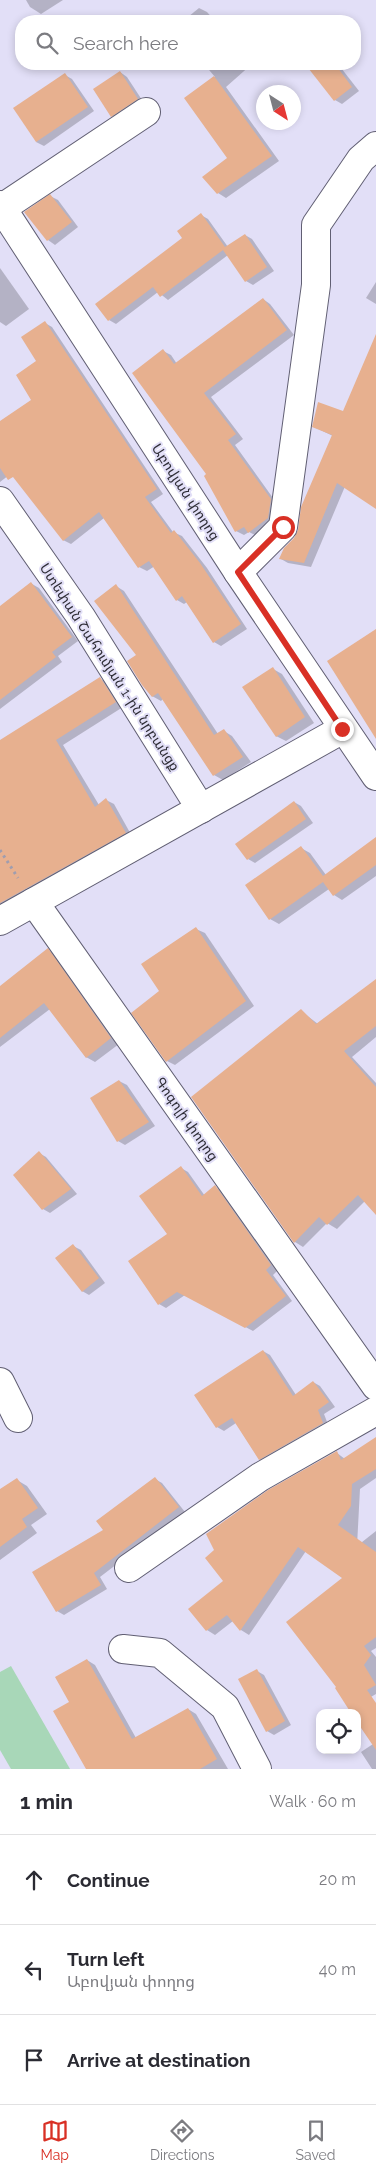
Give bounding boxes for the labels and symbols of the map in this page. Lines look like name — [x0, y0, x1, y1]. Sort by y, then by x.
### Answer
north arrow — [256, 85, 301, 130]
street label: Աբովյան փողոց — [149, 441, 223, 543]
route start — [272, 516, 295, 539]
street label: Ստեփան Շահումյան 1-ին նրբանցք — [37, 560, 183, 774]
route end — [331, 718, 354, 741]
street label: Գոգոլի փողոց — [152, 1074, 222, 1164]

